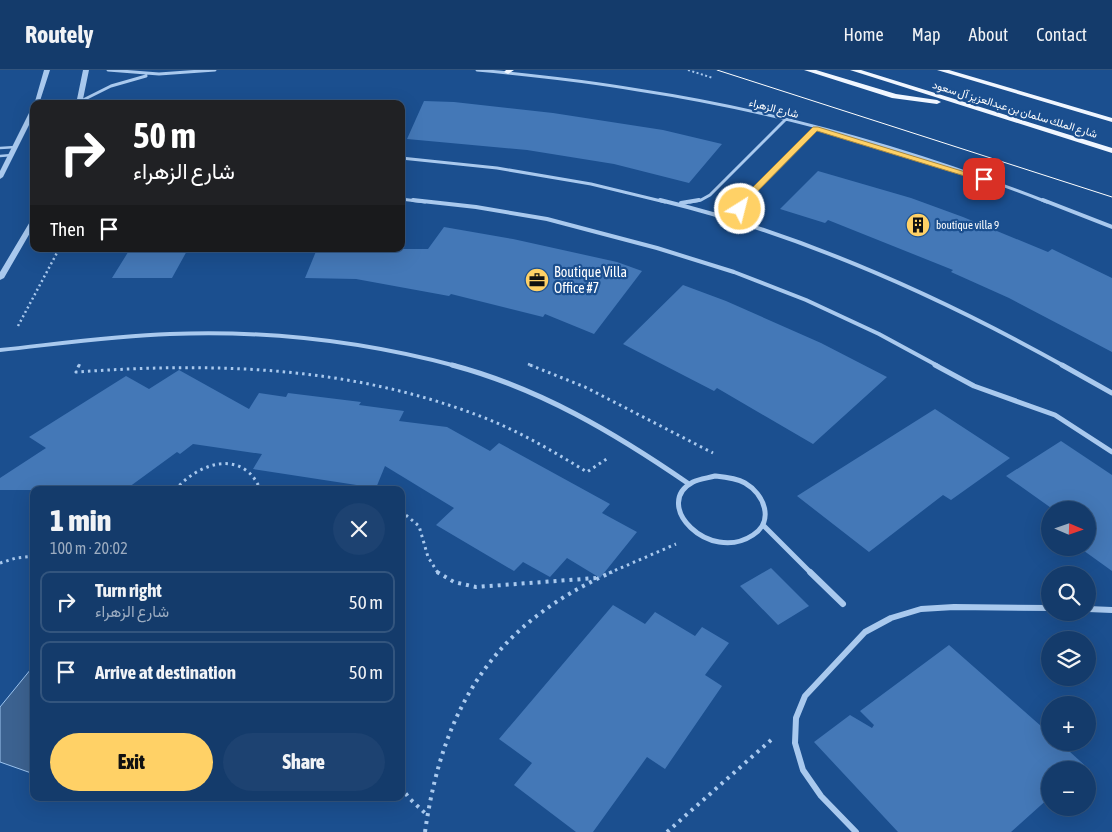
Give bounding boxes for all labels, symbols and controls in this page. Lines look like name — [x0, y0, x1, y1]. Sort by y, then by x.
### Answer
text: Routely — [25, 21, 93, 48]
text: Home — [844, 24, 884, 45]
text: Map — [912, 24, 941, 45]
text: About — [969, 24, 1008, 45]
text: Contact — [1036, 24, 1087, 45]
street label: شارع الملك سلمان بن عبدالعزيز آل سعود — [930, 78, 1099, 142]
street label: شارع الزهراء — [747, 96, 800, 122]
text: 50 m — [133, 115, 196, 155]
icon: right — [50, 120, 115, 185]
text: شارع الزهراء — [133, 158, 235, 184]
pin — [963, 158, 1005, 200]
icon: arrive — [970, 165, 998, 193]
position arrow — [713, 182, 765, 234]
building icon: boutique villa 9 — [905, 212, 931, 238]
icon: arrive — [95, 215, 123, 243]
text: Then — [50, 218, 85, 240]
place label: boutique villa 9 — [936, 219, 999, 231]
place label: Boutique Villa Office #7 — [554, 264, 627, 296]
office icon: Boutique Villa Office #7 — [524, 267, 550, 293]
north arrow — [1041, 501, 1096, 556]
map controls — [1041, 501, 1096, 816]
text: 1 min — [50, 503, 111, 537]
button: close — [333, 503, 385, 555]
text: 100 m · 20:02 — [50, 539, 128, 557]
button: search — [1041, 566, 1096, 621]
text: Turn right — [95, 579, 162, 601]
icon: right — [52, 588, 80, 616]
text: 50 m — [349, 591, 383, 613]
text: شارع الزهراء — [95, 602, 169, 620]
button: layers — [1041, 631, 1096, 686]
icon: arrive — [52, 658, 80, 686]
text: Arrive at destination — [95, 661, 236, 683]
text: 50 m — [349, 661, 383, 683]
button: + — [1041, 696, 1096, 751]
button: Exit — [50, 733, 213, 791]
button: Share — [223, 733, 385, 791]
button: − — [1041, 761, 1096, 816]

